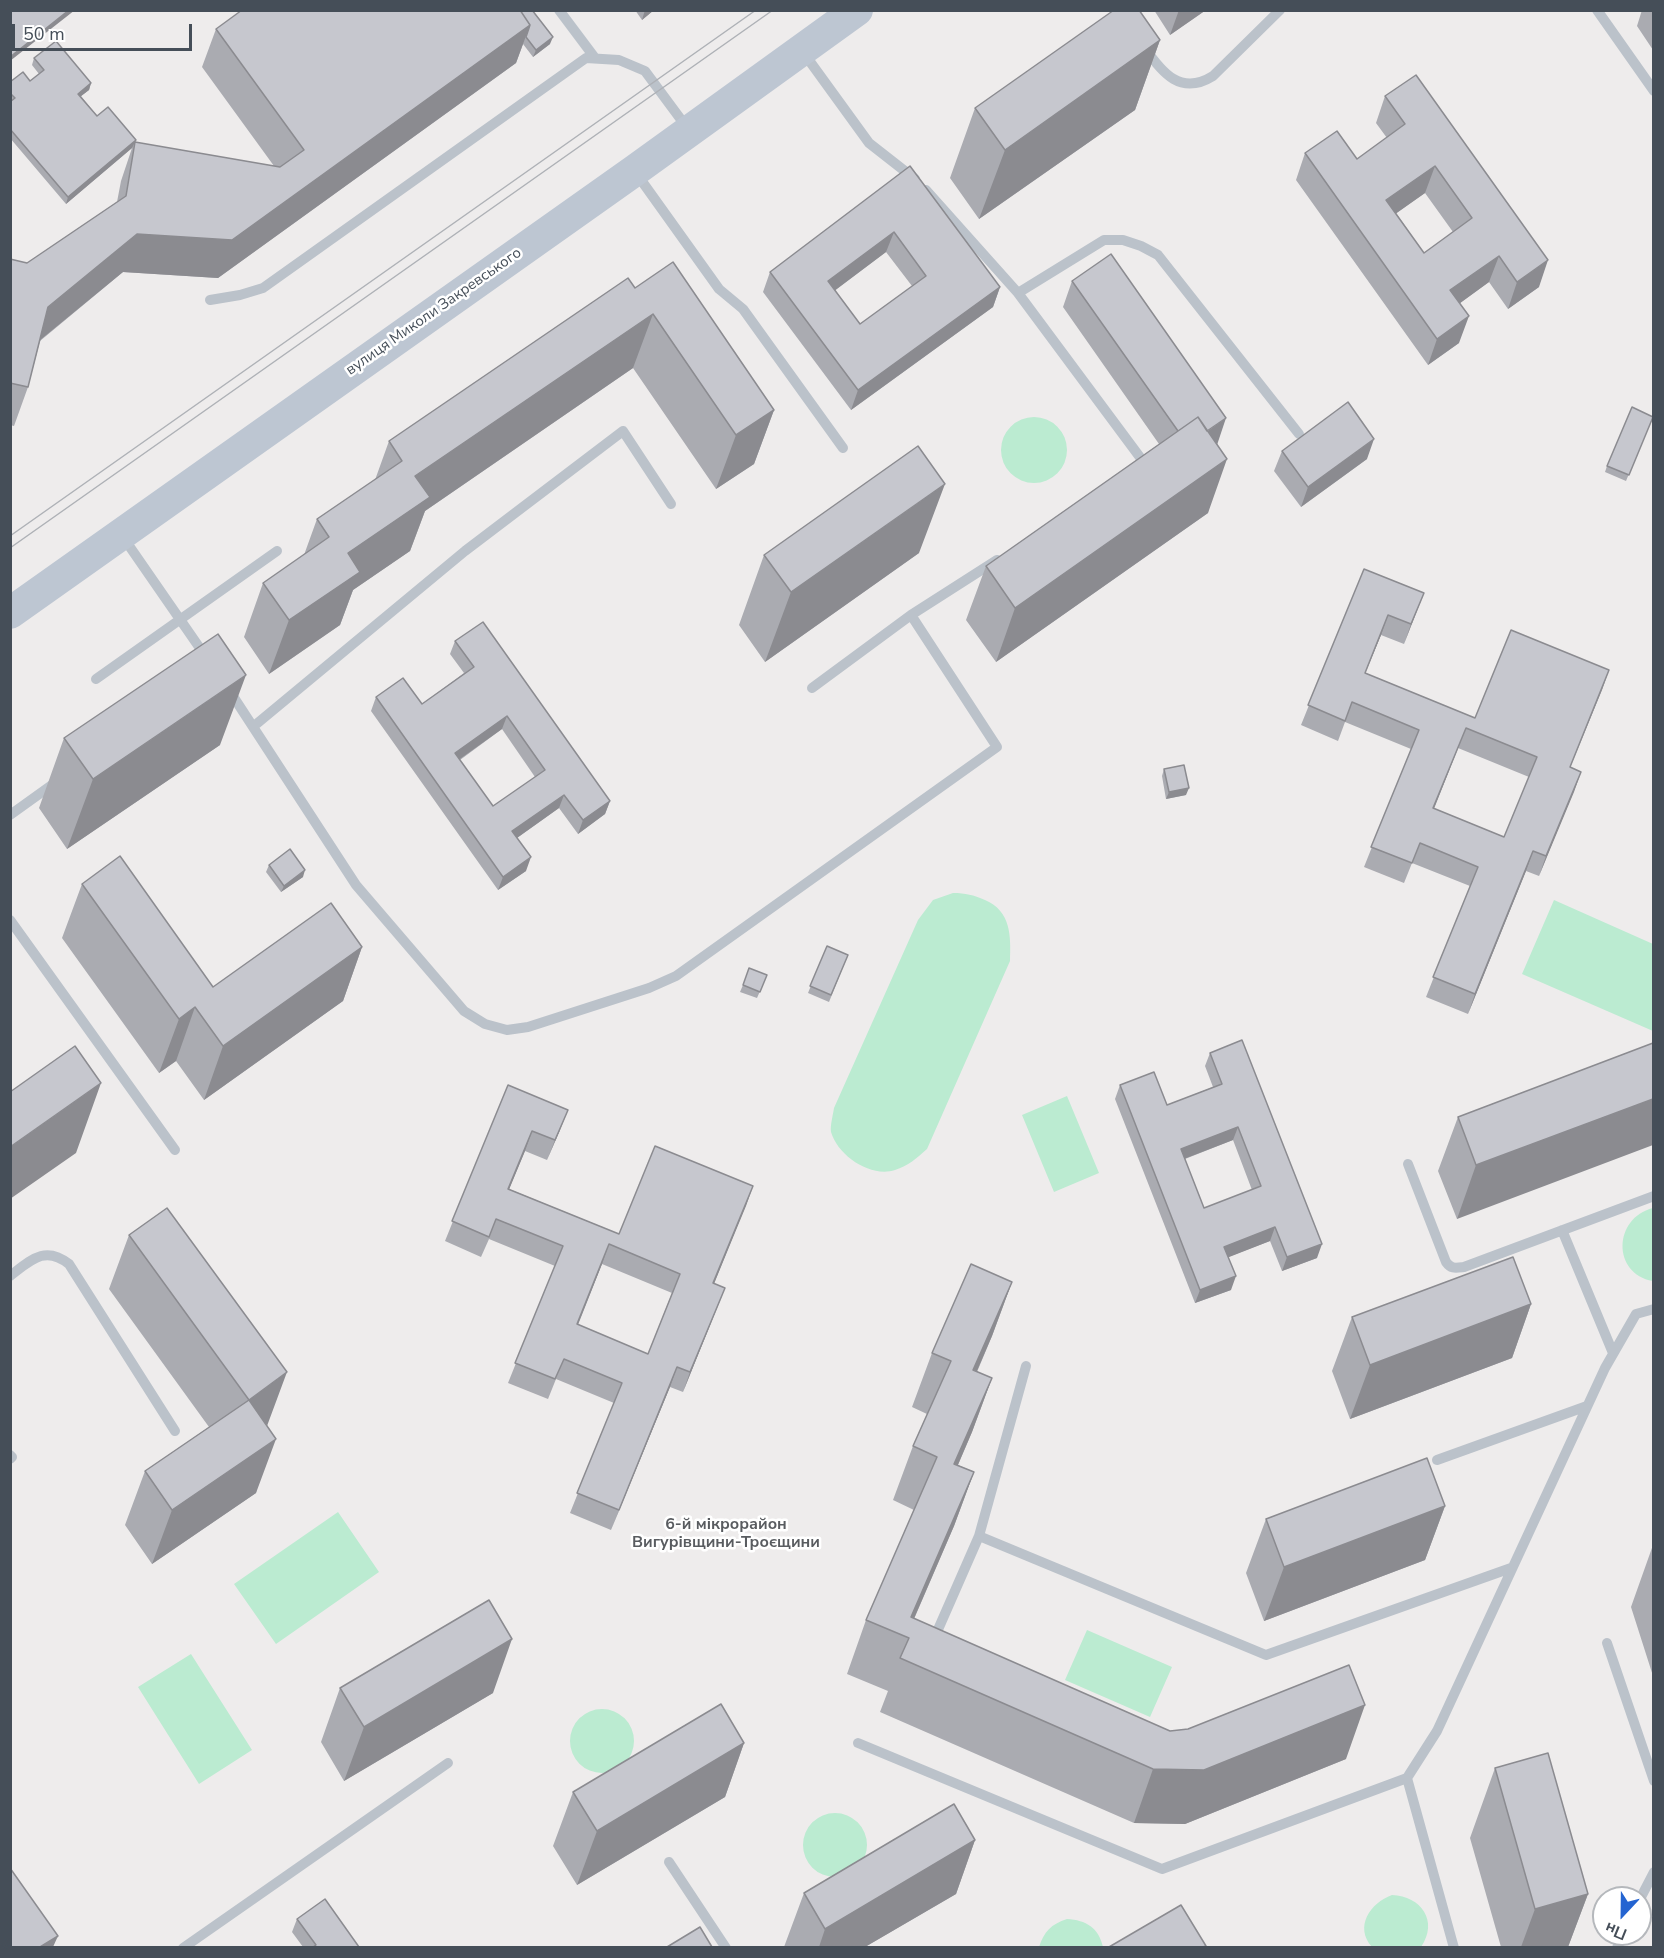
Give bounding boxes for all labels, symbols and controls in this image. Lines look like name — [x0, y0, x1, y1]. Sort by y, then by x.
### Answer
scale bar — [15, 12, 195, 50]
text: 50 m — [23, 22, 65, 46]
street label: вулиця Миколи Закревського — [343, 244, 525, 380]
district label: 6-й мікрорайон Вигурівщини-Троєщини — [632, 1515, 820, 1553]
north arrow — [1592, 1886, 1652, 1946]
text: Пн — [1602, 1917, 1630, 1945]

